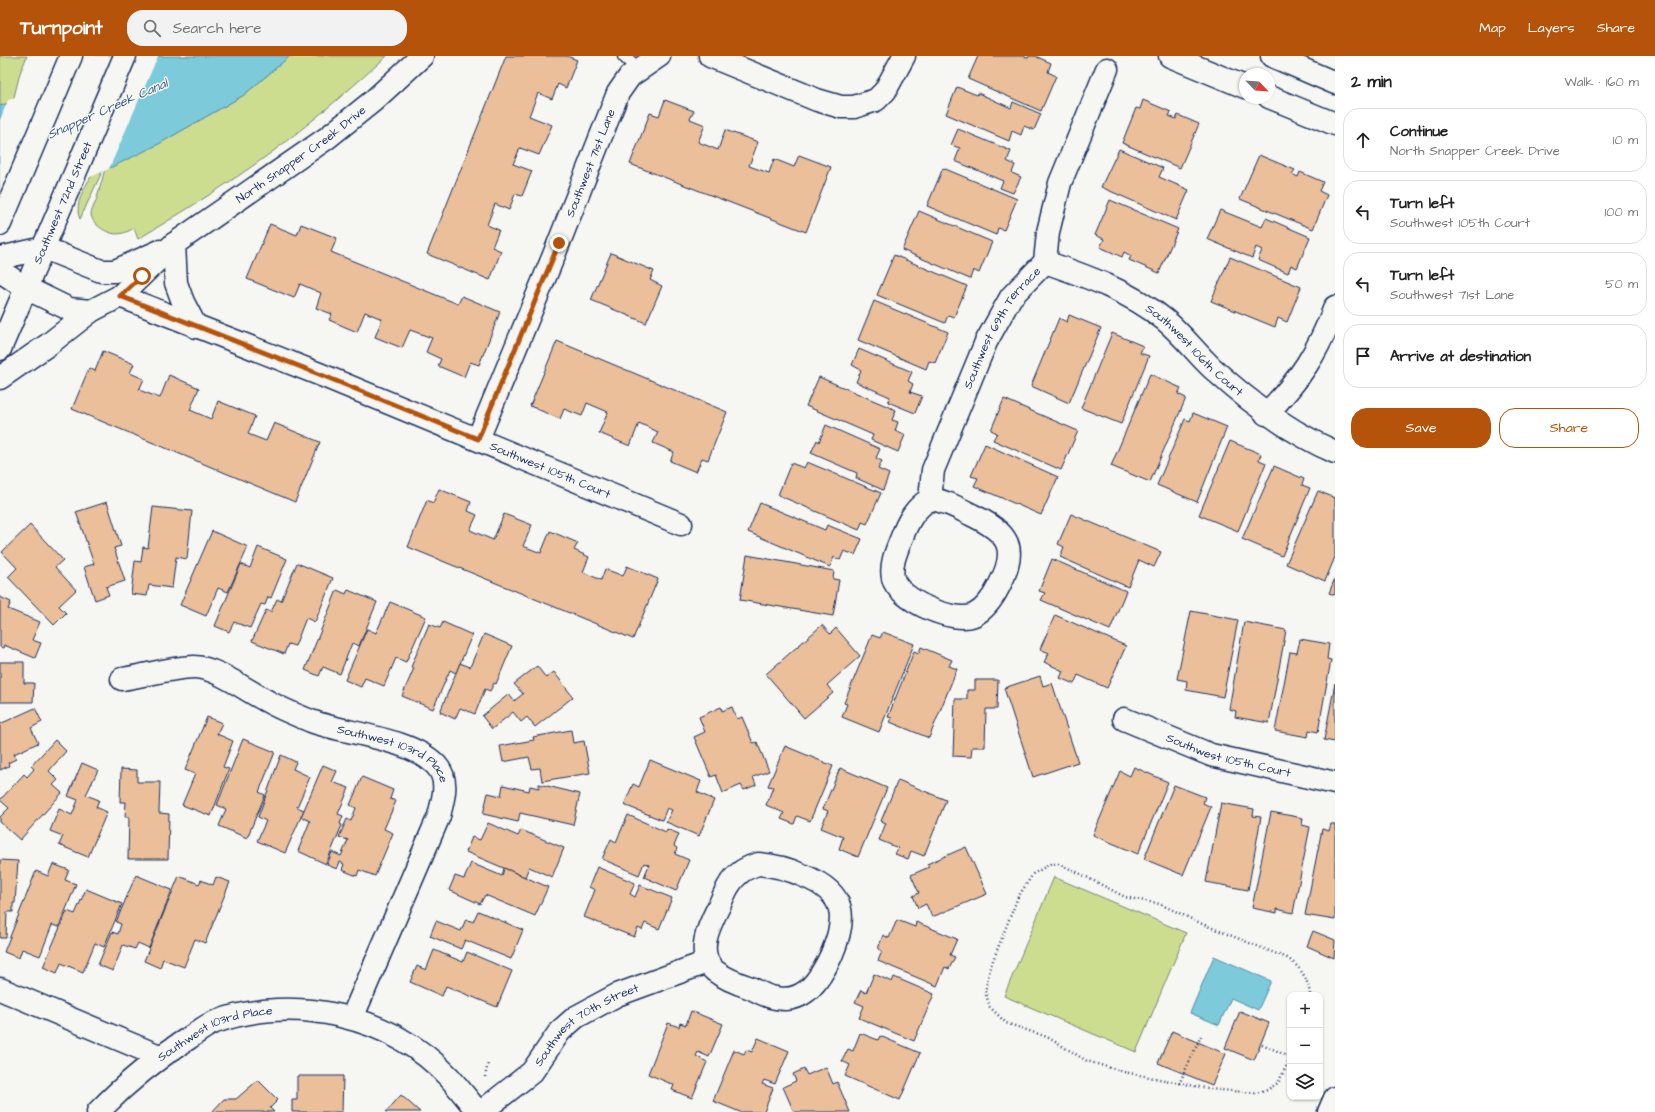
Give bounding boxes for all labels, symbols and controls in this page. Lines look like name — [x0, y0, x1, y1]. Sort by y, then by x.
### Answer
search box — [127, 10, 407, 46]
text: Turnpoint — [20, 15, 103, 42]
icon: search — [141, 17, 163, 39]
text: Search here — [173, 18, 261, 39]
text: Map — [1479, 18, 1506, 38]
text: Layers — [1528, 18, 1575, 38]
text: Share — [1597, 18, 1635, 38]
north arrow — [1239, 68, 1275, 104]
text: 2 min — [1351, 70, 1392, 94]
water label: Snapper Creek Canal — [44, 73, 172, 144]
text: Walk · 160 m — [1565, 73, 1639, 91]
street label: North Snapper Creek Drive — [233, 102, 370, 208]
street label: Southwest 71st Lane — [562, 106, 620, 220]
text: Continue — [1390, 121, 1448, 142]
icon: ahead — [1352, 129, 1374, 151]
text: 10 m — [1613, 131, 1638, 149]
street label: Southwest 72nd Street — [29, 139, 97, 267]
text: North Snapper Creek Drive — [1390, 142, 1560, 160]
text: Turn left — [1390, 193, 1454, 214]
icon: left — [1352, 201, 1374, 223]
text: 100 m — [1605, 203, 1638, 221]
text: Southwest 105th Court — [1390, 214, 1530, 232]
route end — [550, 234, 568, 252]
street label: Southwest 69th Terrace — [959, 263, 1045, 392]
text: Turn left — [1390, 265, 1454, 286]
route start — [133, 267, 151, 285]
icon: left — [1352, 273, 1374, 295]
text: 50 m — [1605, 275, 1638, 293]
text: Southwest 71st Lane — [1390, 286, 1514, 304]
street label: Southwest 106th Court — [1142, 300, 1247, 401]
icon: arrive — [1352, 345, 1374, 367]
text: Arrive at destination — [1390, 346, 1531, 367]
button: Save — [1351, 408, 1491, 448]
button: Share — [1499, 408, 1639, 448]
street label: Southwest 105th Court — [487, 438, 613, 503]
street label: Southwest 103rd Place — [335, 721, 452, 785]
street label: Southwest 105th Court — [1163, 729, 1292, 782]
street label: Southwest 70th Street — [530, 980, 641, 1070]
map controls — [1287, 992, 1323, 1100]
button: + — [1287, 992, 1323, 1028]
street label: Southwest 103rd Place — [154, 1002, 274, 1066]
button: − — [1287, 1028, 1323, 1064]
button: layers — [1287, 1064, 1323, 1100]

